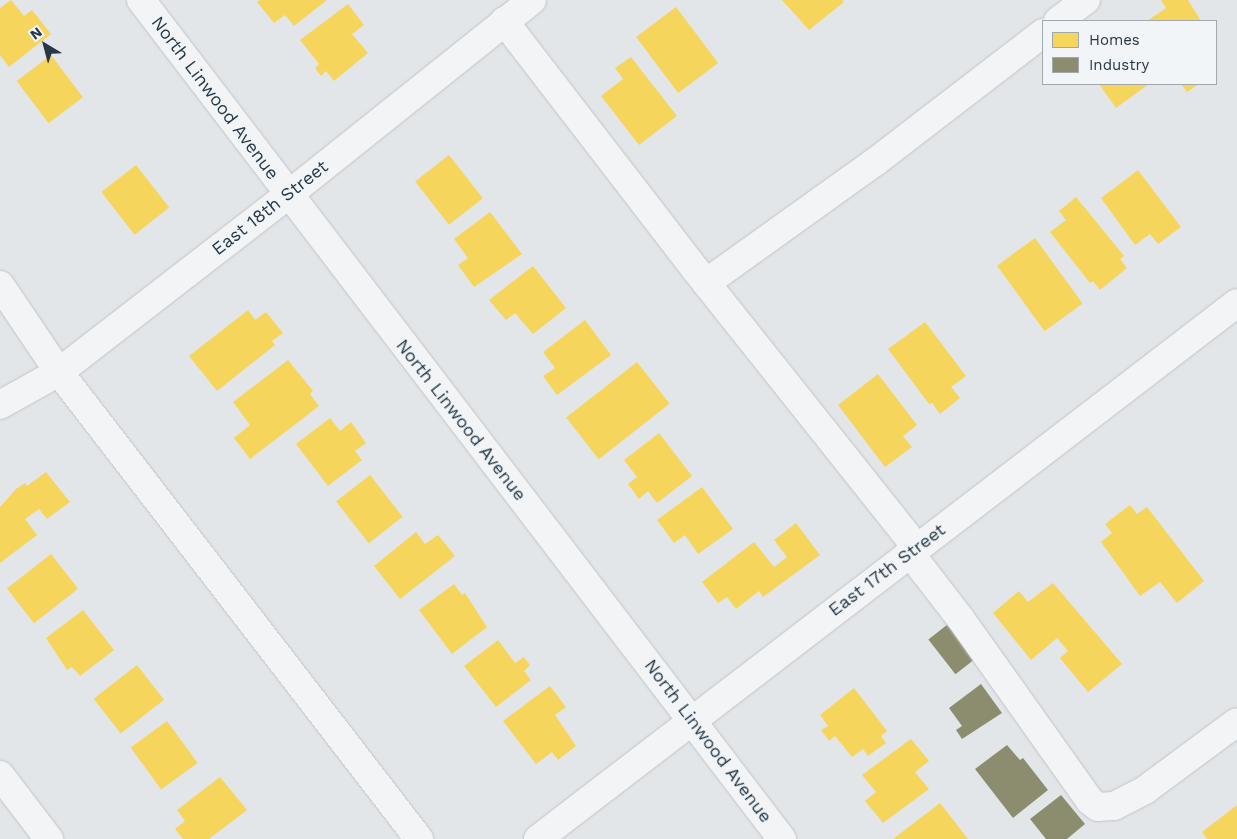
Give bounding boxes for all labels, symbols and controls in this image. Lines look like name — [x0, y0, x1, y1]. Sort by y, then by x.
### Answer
street label: North Linwood Avenue — [146, 12, 284, 184]
north arrow — [20, 20, 70, 70]
legend — [1042, 20, 1217, 85]
text: N — [27, 24, 45, 43]
text: Homes — [1089, 31, 1140, 49]
text: Industry — [1089, 56, 1149, 74]
street label: East 18th Street — [207, 156, 333, 260]
street label: North Linwood Avenue — [391, 335, 531, 505]
street label: East 17th Street — [824, 519, 950, 621]
street label: North Linwood Avenue — [639, 655, 777, 827]

